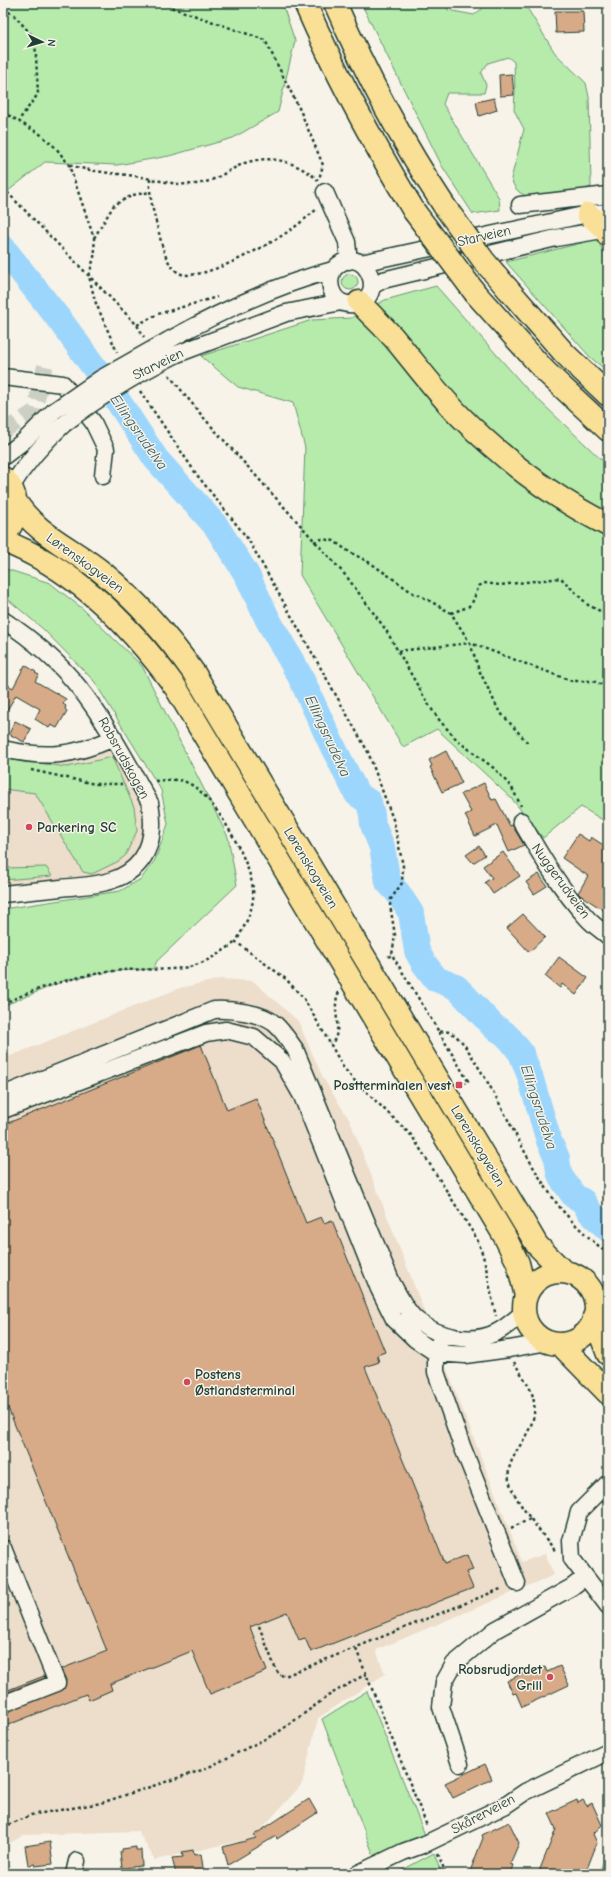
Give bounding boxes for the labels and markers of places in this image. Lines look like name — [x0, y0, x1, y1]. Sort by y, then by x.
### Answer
place label: Parkering SC — [37, 819, 117, 836]
marker: Parkering SC — [24, 822, 34, 832]
place label: Postterminalen vest — [334, 1077, 451, 1094]
marker: Postterminalen vest — [454, 1080, 464, 1090]
place label: Postens Østlandsterminal — [195, 1366, 295, 1399]
marker: Postens Østlandsterminal — [182, 1377, 192, 1387]
place label: Robsrudjordet Grill — [458, 1661, 542, 1694]
marker: Robsrudjordet Grill — [545, 1672, 555, 1682]

